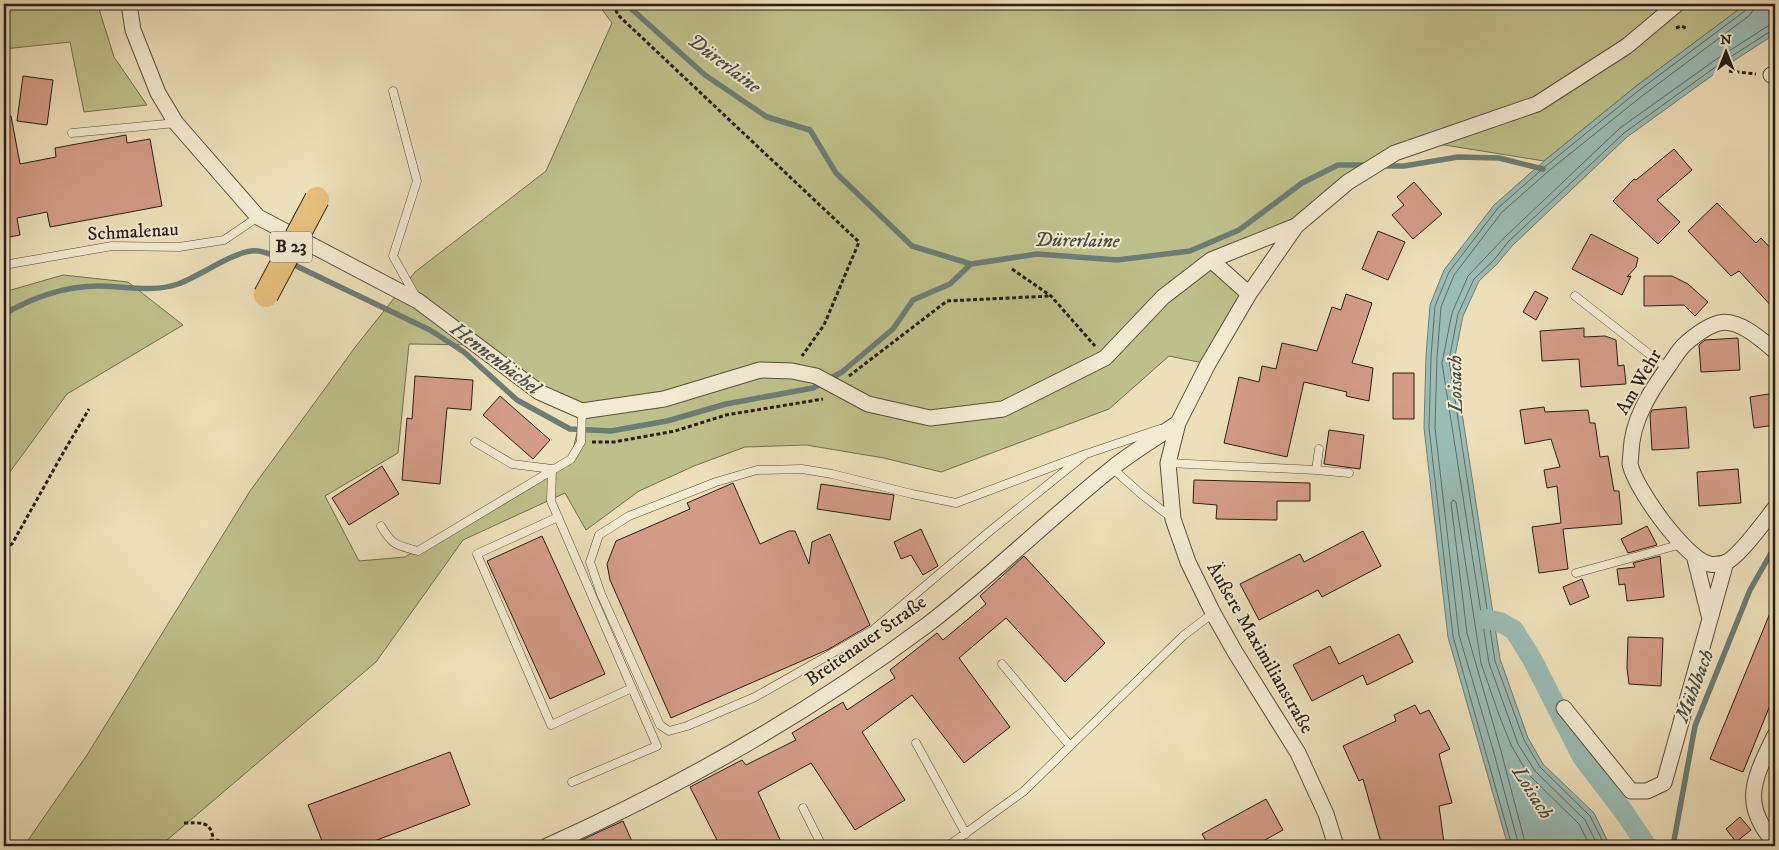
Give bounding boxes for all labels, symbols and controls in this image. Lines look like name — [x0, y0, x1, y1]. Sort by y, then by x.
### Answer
water label: Dürerlaine — [683, 28, 766, 100]
north arrow — [1702, 28, 1752, 78]
text: N — [1720, 31, 1732, 49]
street label: Schmalenau — [87, 218, 179, 246]
water label: Dürerlaine — [1034, 228, 1121, 254]
road number: B 23 — [270, 232, 312, 262]
water label: Hennenbächel — [444, 316, 546, 402]
street label: Am Wehr — [1611, 345, 1667, 419]
water label: Loisach — [1443, 355, 1469, 414]
street label: Äußere Maximilianstraße — [1202, 558, 1319, 738]
street label: Breitenauer Straße — [801, 591, 931, 691]
water label: Mühlbach — [1669, 646, 1720, 727]
water label: Loisach — [1506, 761, 1558, 824]

